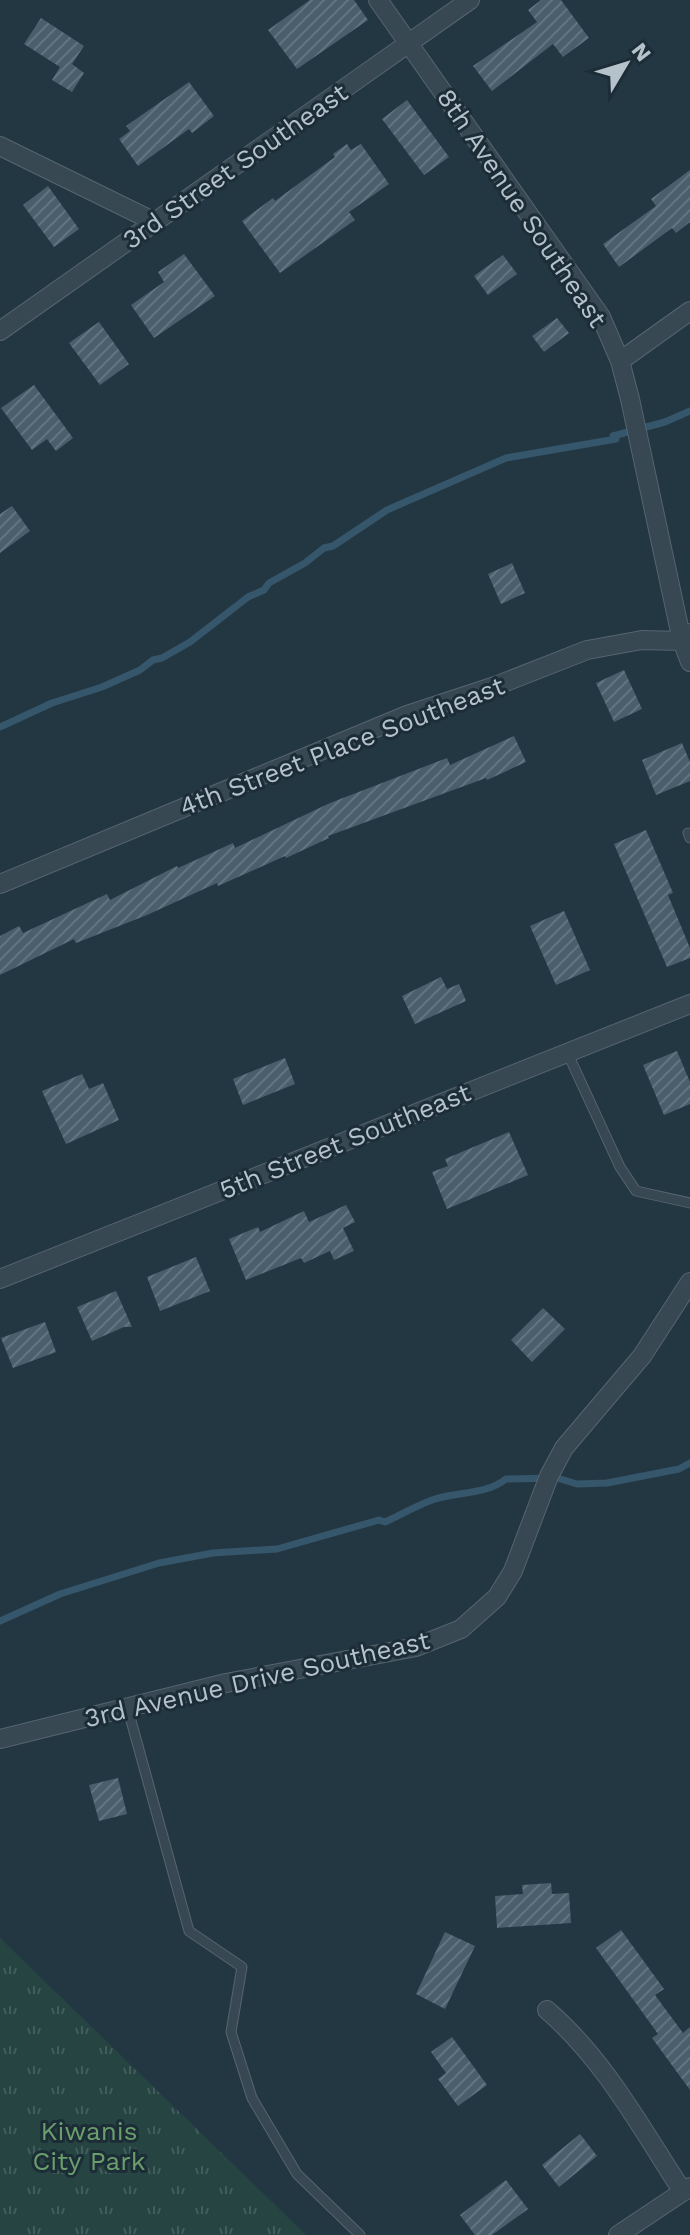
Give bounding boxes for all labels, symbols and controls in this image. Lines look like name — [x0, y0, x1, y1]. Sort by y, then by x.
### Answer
north arrow — [586, 24, 666, 104]
text: N — [626, 38, 656, 66]
street label: 3rd Street Southeast — [117, 77, 353, 255]
street label: 8th Avenue Southeast — [431, 83, 613, 333]
street label: 4th Street Place Southeast — [175, 670, 509, 822]
street label: 5th Street Southeast — [215, 1077, 475, 1205]
street label: 3rd Avenue Drive Southeast — [81, 1625, 433, 1733]
park label: Kiwanis City Park — [32, 2116, 146, 2176]

